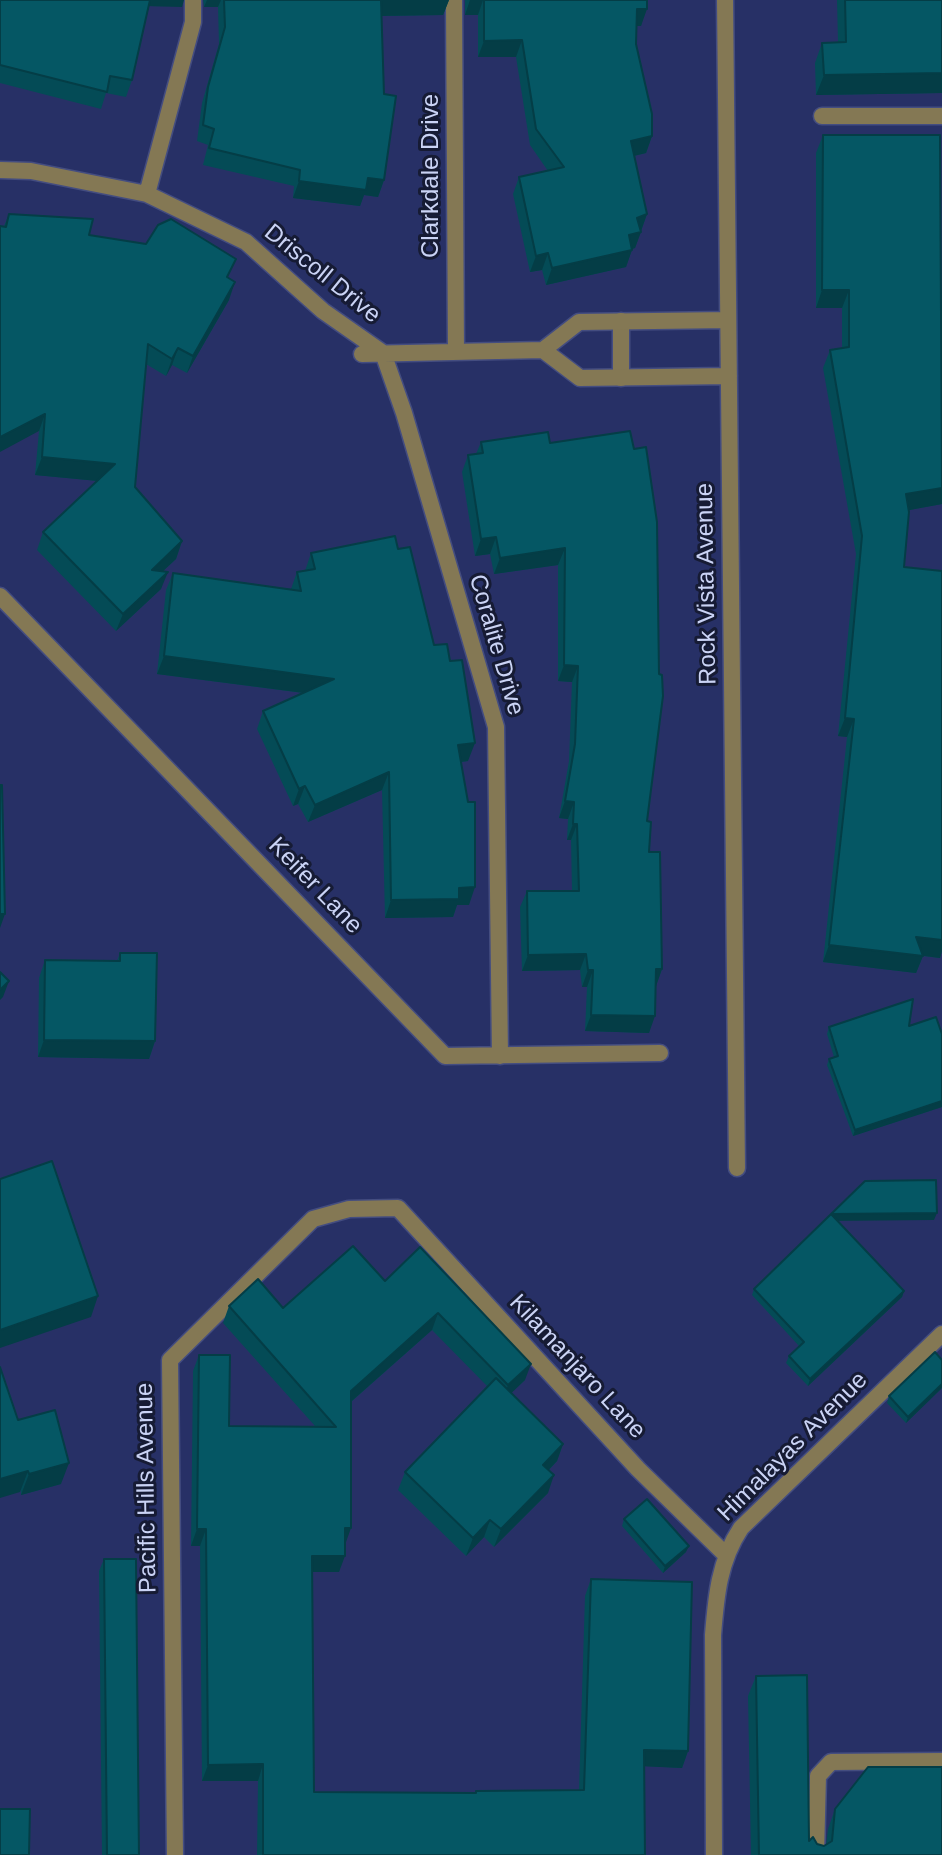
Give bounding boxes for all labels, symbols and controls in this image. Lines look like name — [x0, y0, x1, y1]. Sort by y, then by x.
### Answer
street label: Clarkdale Drive — [417, 94, 445, 258]
street label: Driscoll Drive — [258, 218, 386, 330]
street label: Rock Vista Avenue — [691, 483, 723, 685]
street label: Coralite Drive — [462, 571, 530, 719]
street label: Keifer Lane — [262, 832, 368, 940]
street label: Kilamanjaro Lane — [503, 1289, 651, 1445]
street label: Himalayas Avenue — [712, 1366, 874, 1528]
street label: Pacific Hills Avenue — [131, 1383, 163, 1593]

